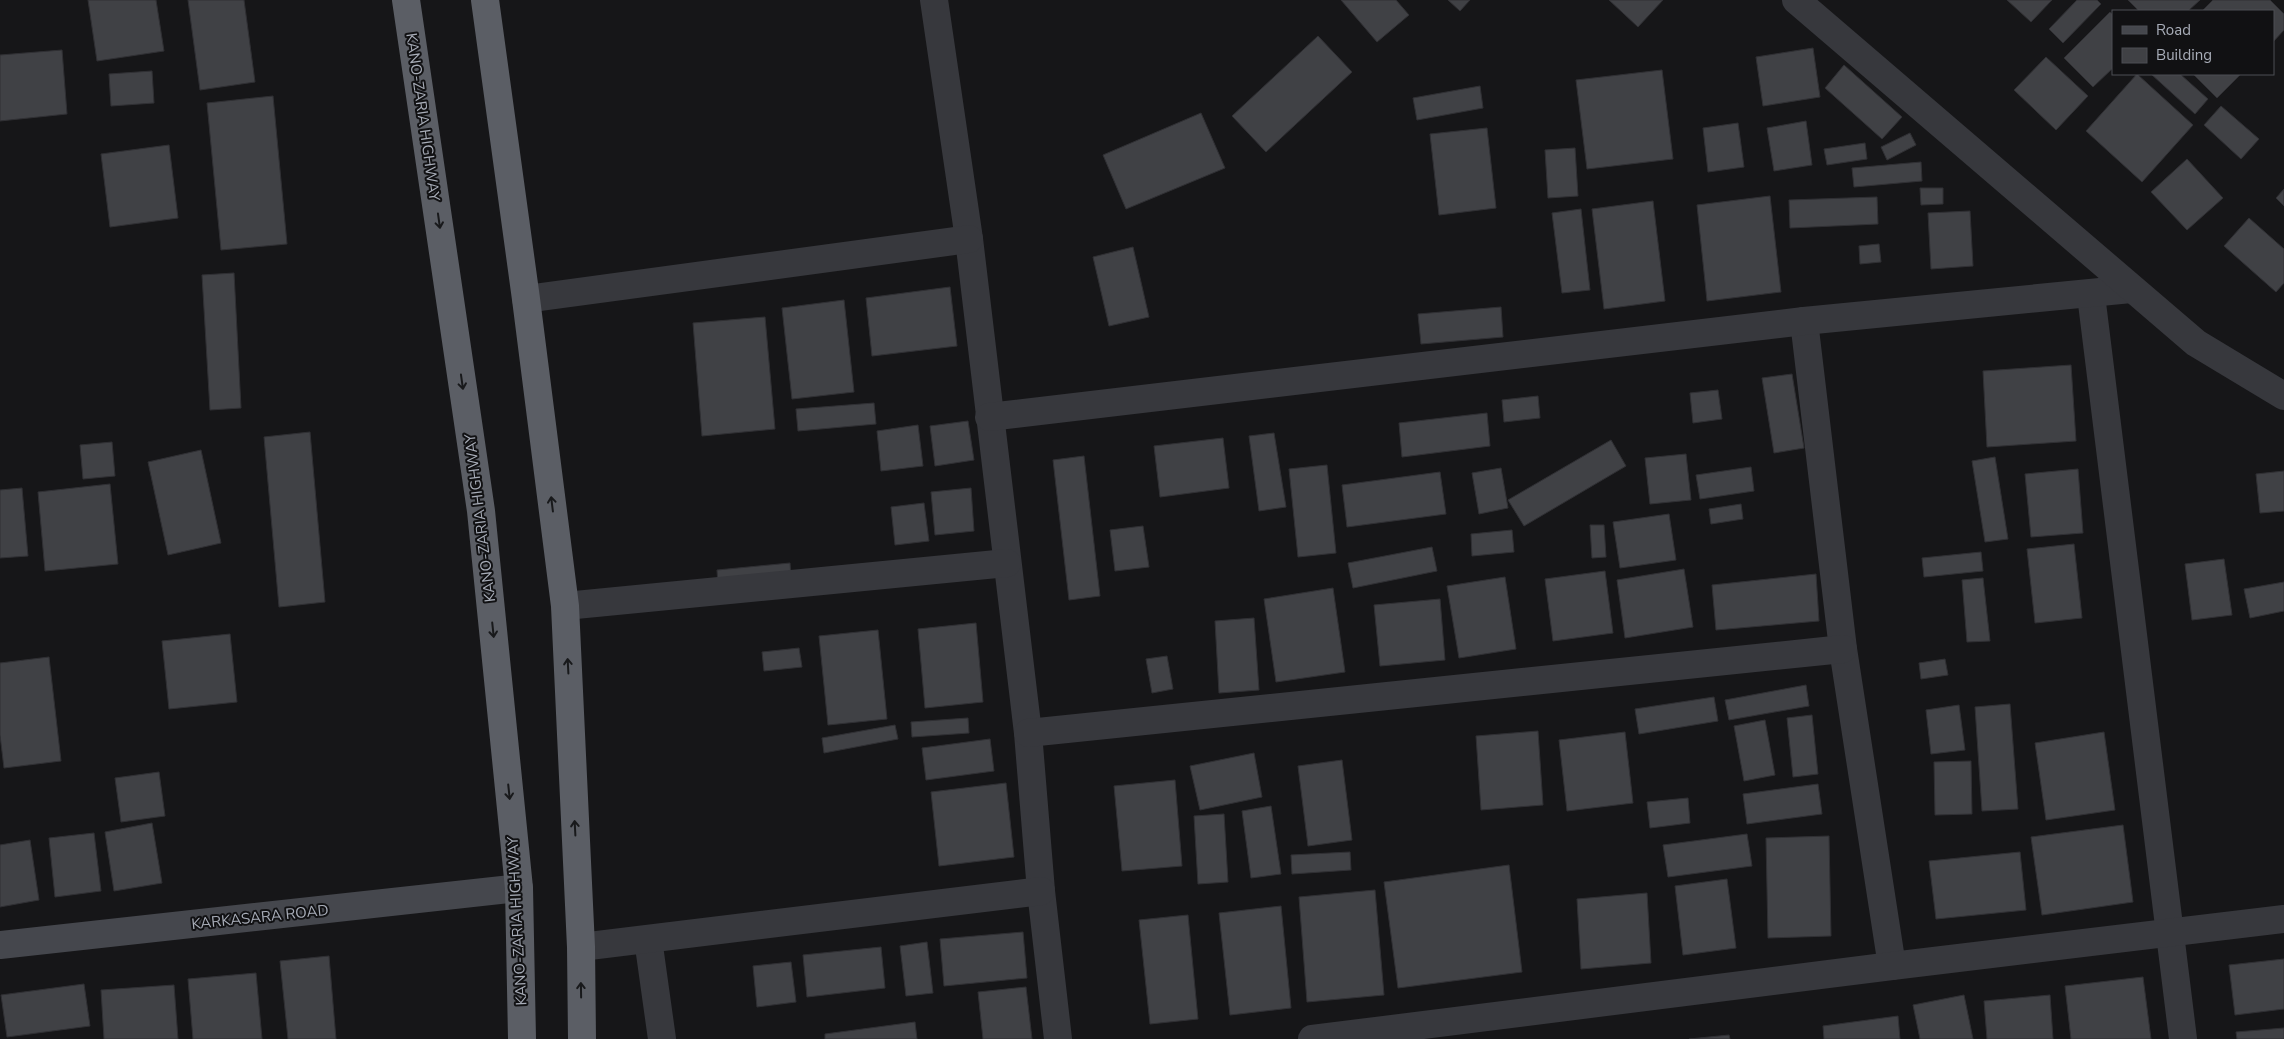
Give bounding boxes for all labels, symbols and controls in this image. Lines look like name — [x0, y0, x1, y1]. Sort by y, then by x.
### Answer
legend — [2112, 10, 2274, 75]
text: Road — [2156, 20, 2191, 40]
street label: KANO-ZARIA HIGHWAY — [401, 32, 445, 203]
text: Building — [2156, 45, 2212, 65]
one-way arrow — [434, 213, 444, 229]
one-way arrow — [458, 374, 468, 390]
street label: KANO-ZARIA HIGHWAY — [460, 432, 500, 603]
one-way arrow — [547, 496, 557, 512]
one-way arrow — [488, 622, 498, 638]
one-way arrow — [563, 658, 572, 674]
one-way arrow — [505, 784, 514, 800]
one-way arrow — [571, 820, 580, 836]
street label: KANO-ZARIA HIGHWAY — [503, 835, 531, 1006]
street label: KARKASARA ROAD — [190, 900, 330, 934]
one-way arrow — [577, 983, 586, 999]

